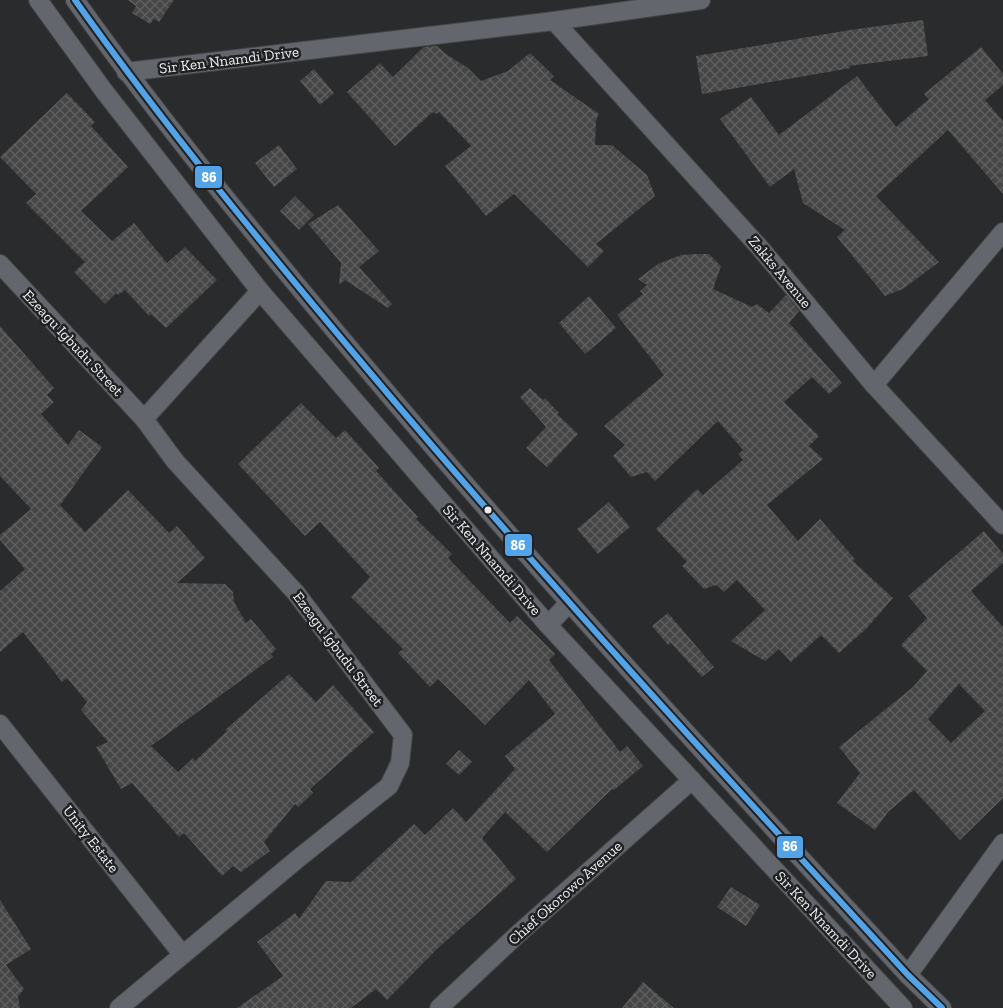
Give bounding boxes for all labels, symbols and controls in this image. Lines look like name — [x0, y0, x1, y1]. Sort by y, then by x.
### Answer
street label: Sir Ken Nnamdi Drive — [158, 42, 300, 78]
line badge: 86 — [194, 165, 223, 189]
text: 86 — [201, 169, 217, 186]
street label: Zakks Avenue — [745, 232, 815, 312]
street label: Ezeagu Igbudu Street — [19, 286, 127, 400]
street label: Sir Ken Nnamdi Drive — [439, 501, 545, 619]
unlabelled marker — [483, 505, 493, 515]
line badge: 86 — [504, 533, 533, 557]
text: 86 — [510, 537, 526, 554]
street label: Ezeagu Igbudu Street — [289, 588, 387, 710]
street label: Unity Estate — [59, 802, 123, 876]
line badge: 86 — [776, 835, 804, 859]
street label: Chief Okorowo Avenue — [504, 837, 626, 949]
text: 86 — [782, 838, 798, 855]
street label: Sir Ken Nnamdi Drive — [771, 867, 881, 983]

